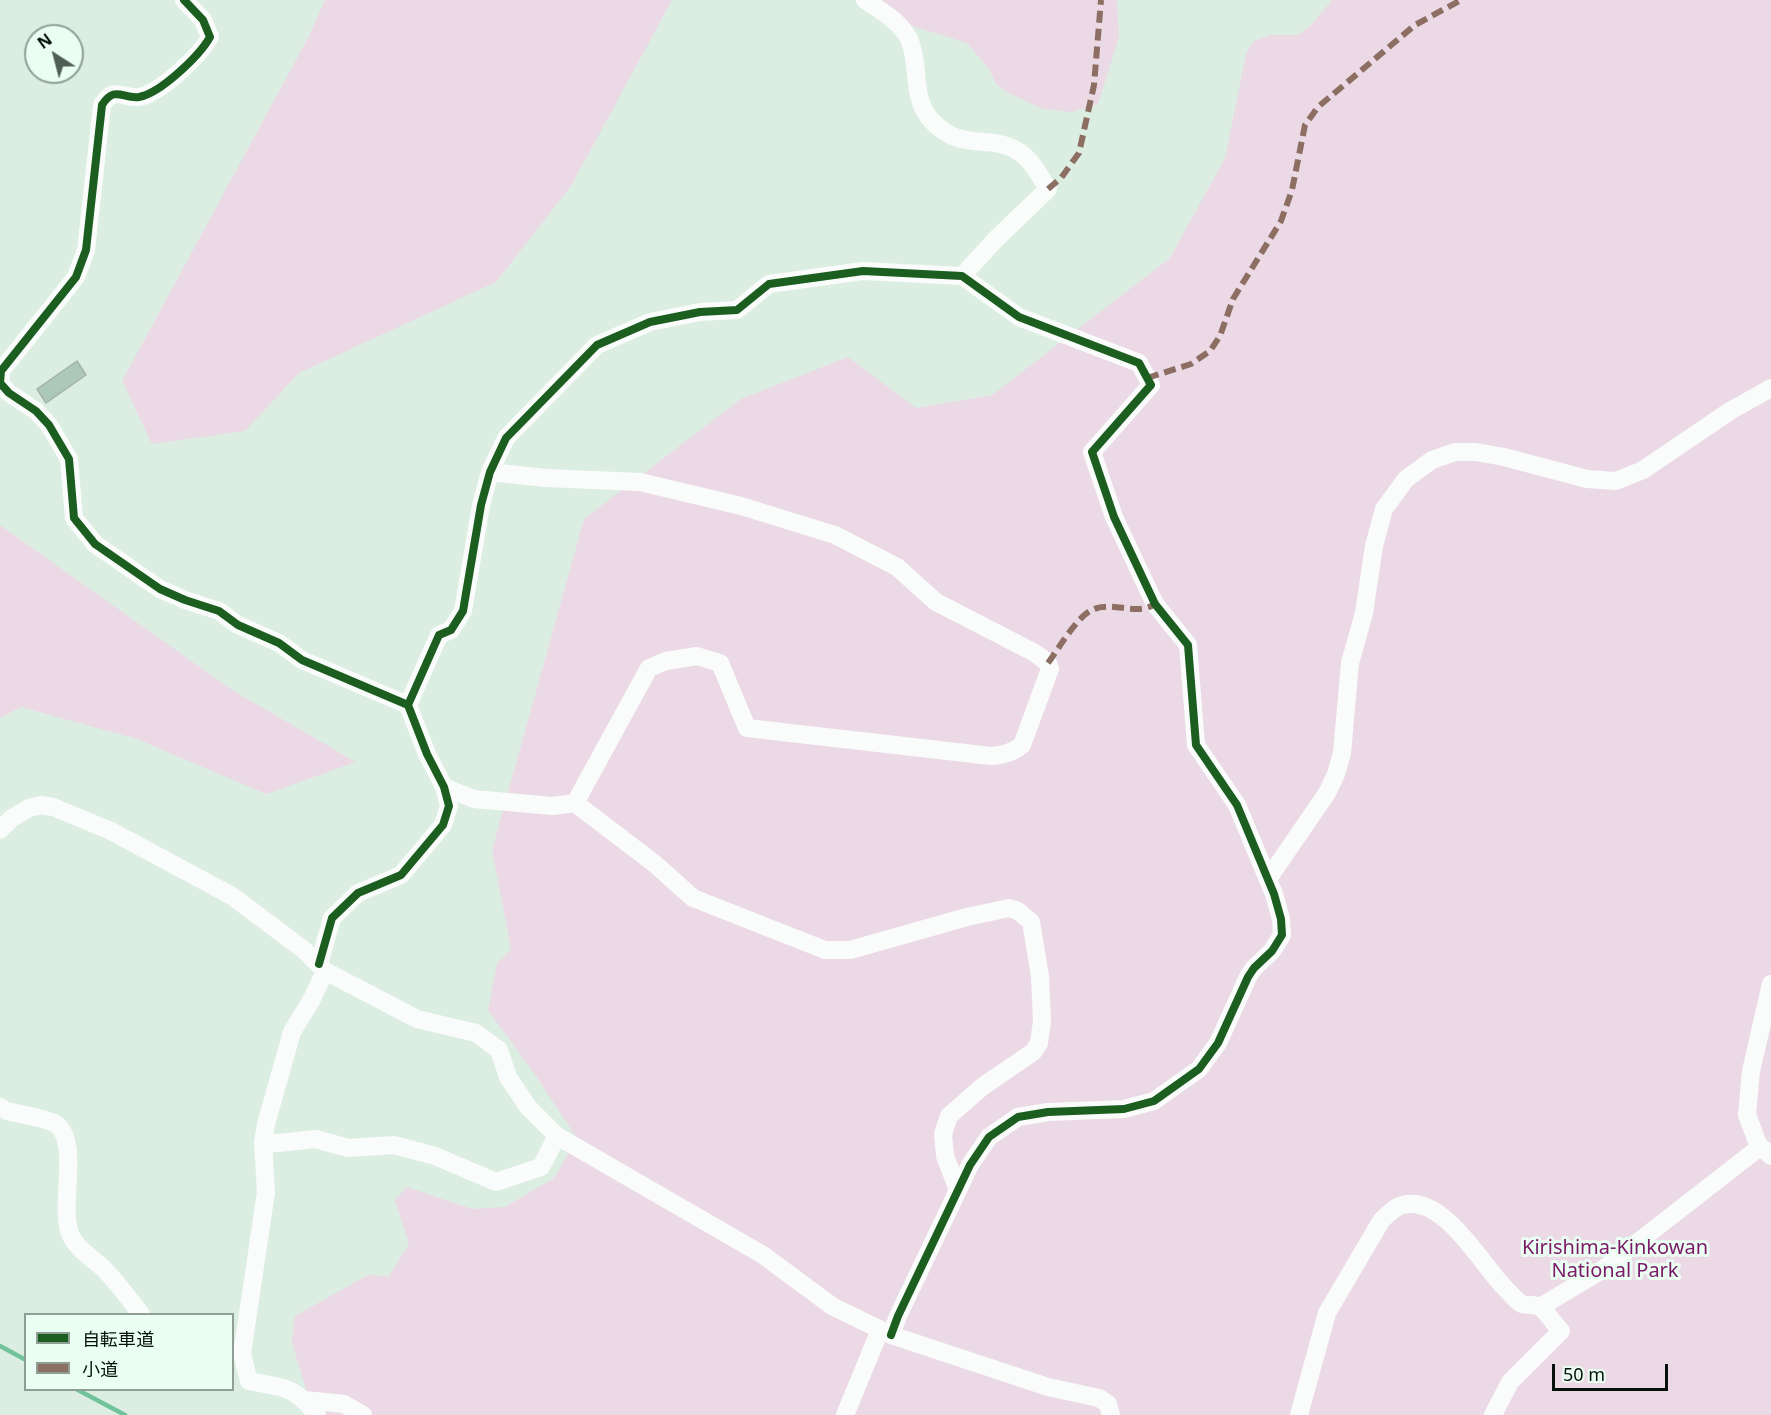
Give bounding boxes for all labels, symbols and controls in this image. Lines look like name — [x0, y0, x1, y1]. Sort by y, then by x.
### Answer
north arrow — [24, 24, 84, 84]
text: N — [33, 28, 56, 54]
park label: Kirishima-Kinkowan National Park — [1522, 1236, 1708, 1283]
legend — [24, 1313, 234, 1391]
text: 自転車道 — [82, 1327, 154, 1351]
scale bar — [1555, 1352, 1670, 1390]
text: 小道 — [82, 1357, 118, 1381]
text: 50 m — [1563, 1362, 1605, 1386]

